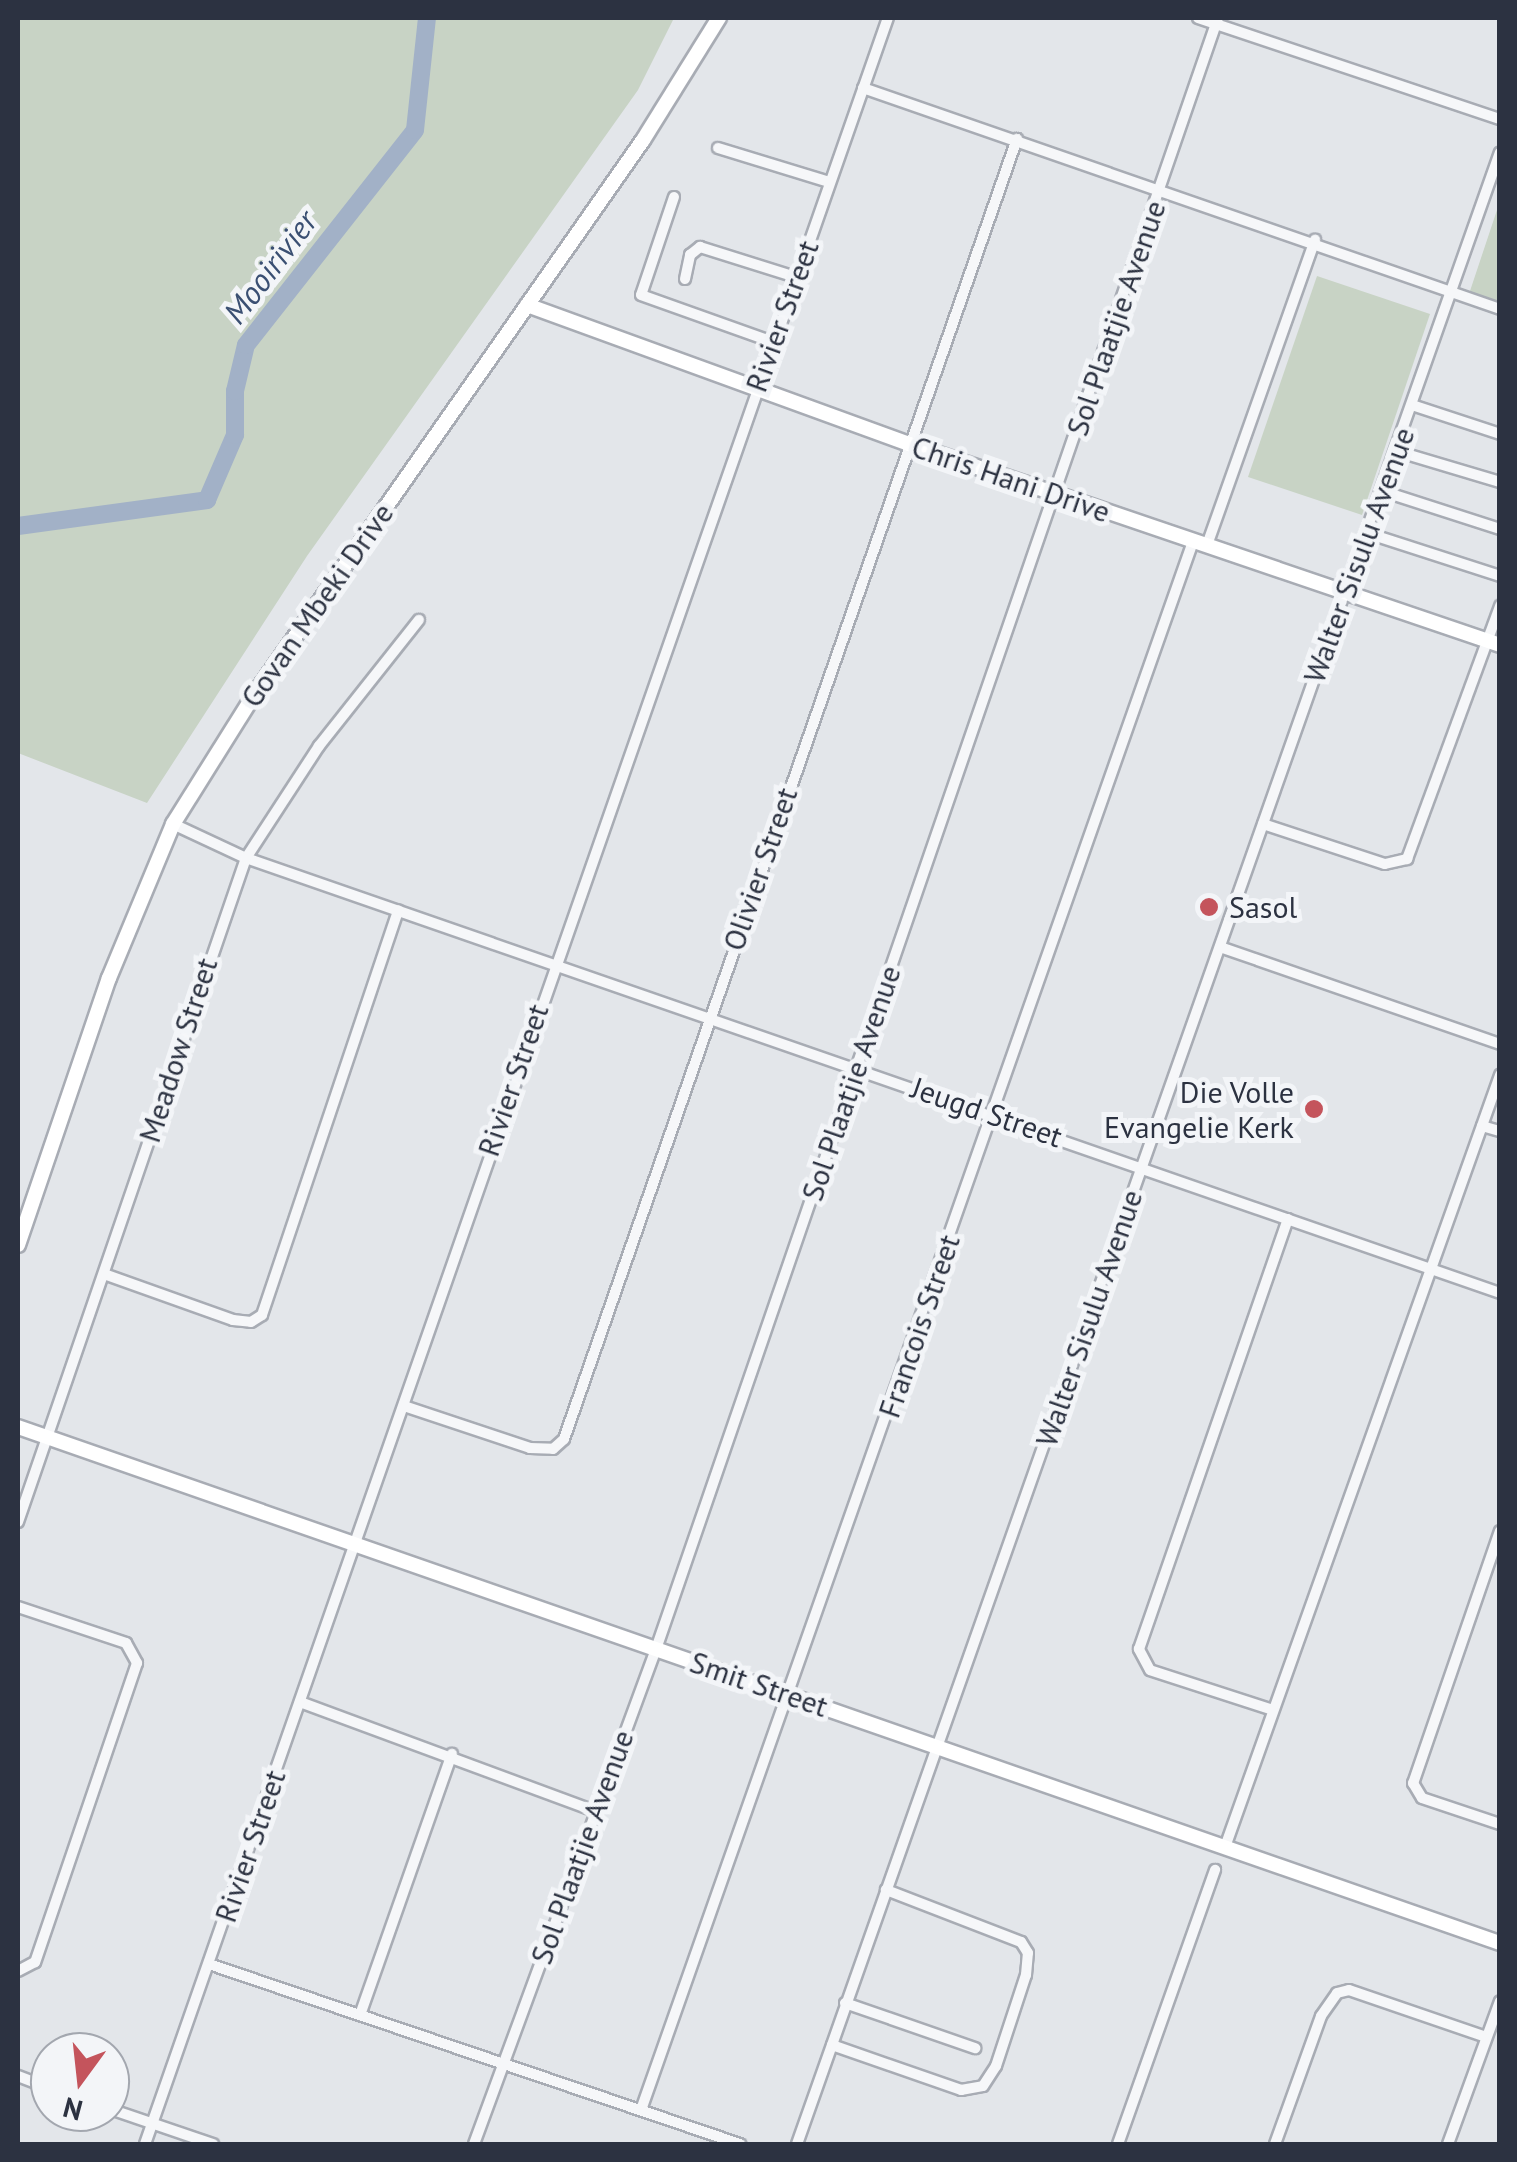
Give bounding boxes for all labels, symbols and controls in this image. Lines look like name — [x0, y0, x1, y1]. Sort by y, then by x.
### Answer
street label: Sol Plaatjie Avenue — [1059, 195, 1173, 441]
water label: Mooirivier — [215, 203, 325, 331]
street label: Rivier Street — [738, 235, 826, 397]
street label: Walter Sisulu Avenue — [1296, 422, 1422, 688]
street label: Chris Hani Drive — [907, 428, 1115, 530]
street label: Govan Mbeki Drive — [233, 496, 401, 714]
street label: Olivier Street — [715, 783, 805, 955]
place label: Sasol — [1229, 889, 1297, 925]
marker: Sasol — [1198, 896, 1220, 918]
street label: Meadow Street — [131, 953, 225, 1147]
street label: Sol Plaatjie Avenue — [794, 960, 908, 1206]
street label: Rivier Street — [470, 999, 556, 1161]
street label: Jeugd Street — [907, 1069, 1067, 1155]
place label: Die Volle Evangelie Kerk — [1104, 1074, 1294, 1144]
marker: Die Volle Evangelie Kerk — [1303, 1098, 1325, 1120]
street label: Walter Sisulu Avenue — [1028, 1185, 1150, 1451]
street label: Francois Street — [871, 1230, 967, 1422]
street label: Smit Street — [685, 1644, 833, 1724]
street label: Sol Plaatjie Avenue — [523, 1725, 641, 1969]
street label: Rivier Street — [207, 1765, 293, 1927]
north arrow — [30, 2032, 130, 2132]
text: N — [59, 2089, 86, 2130]

